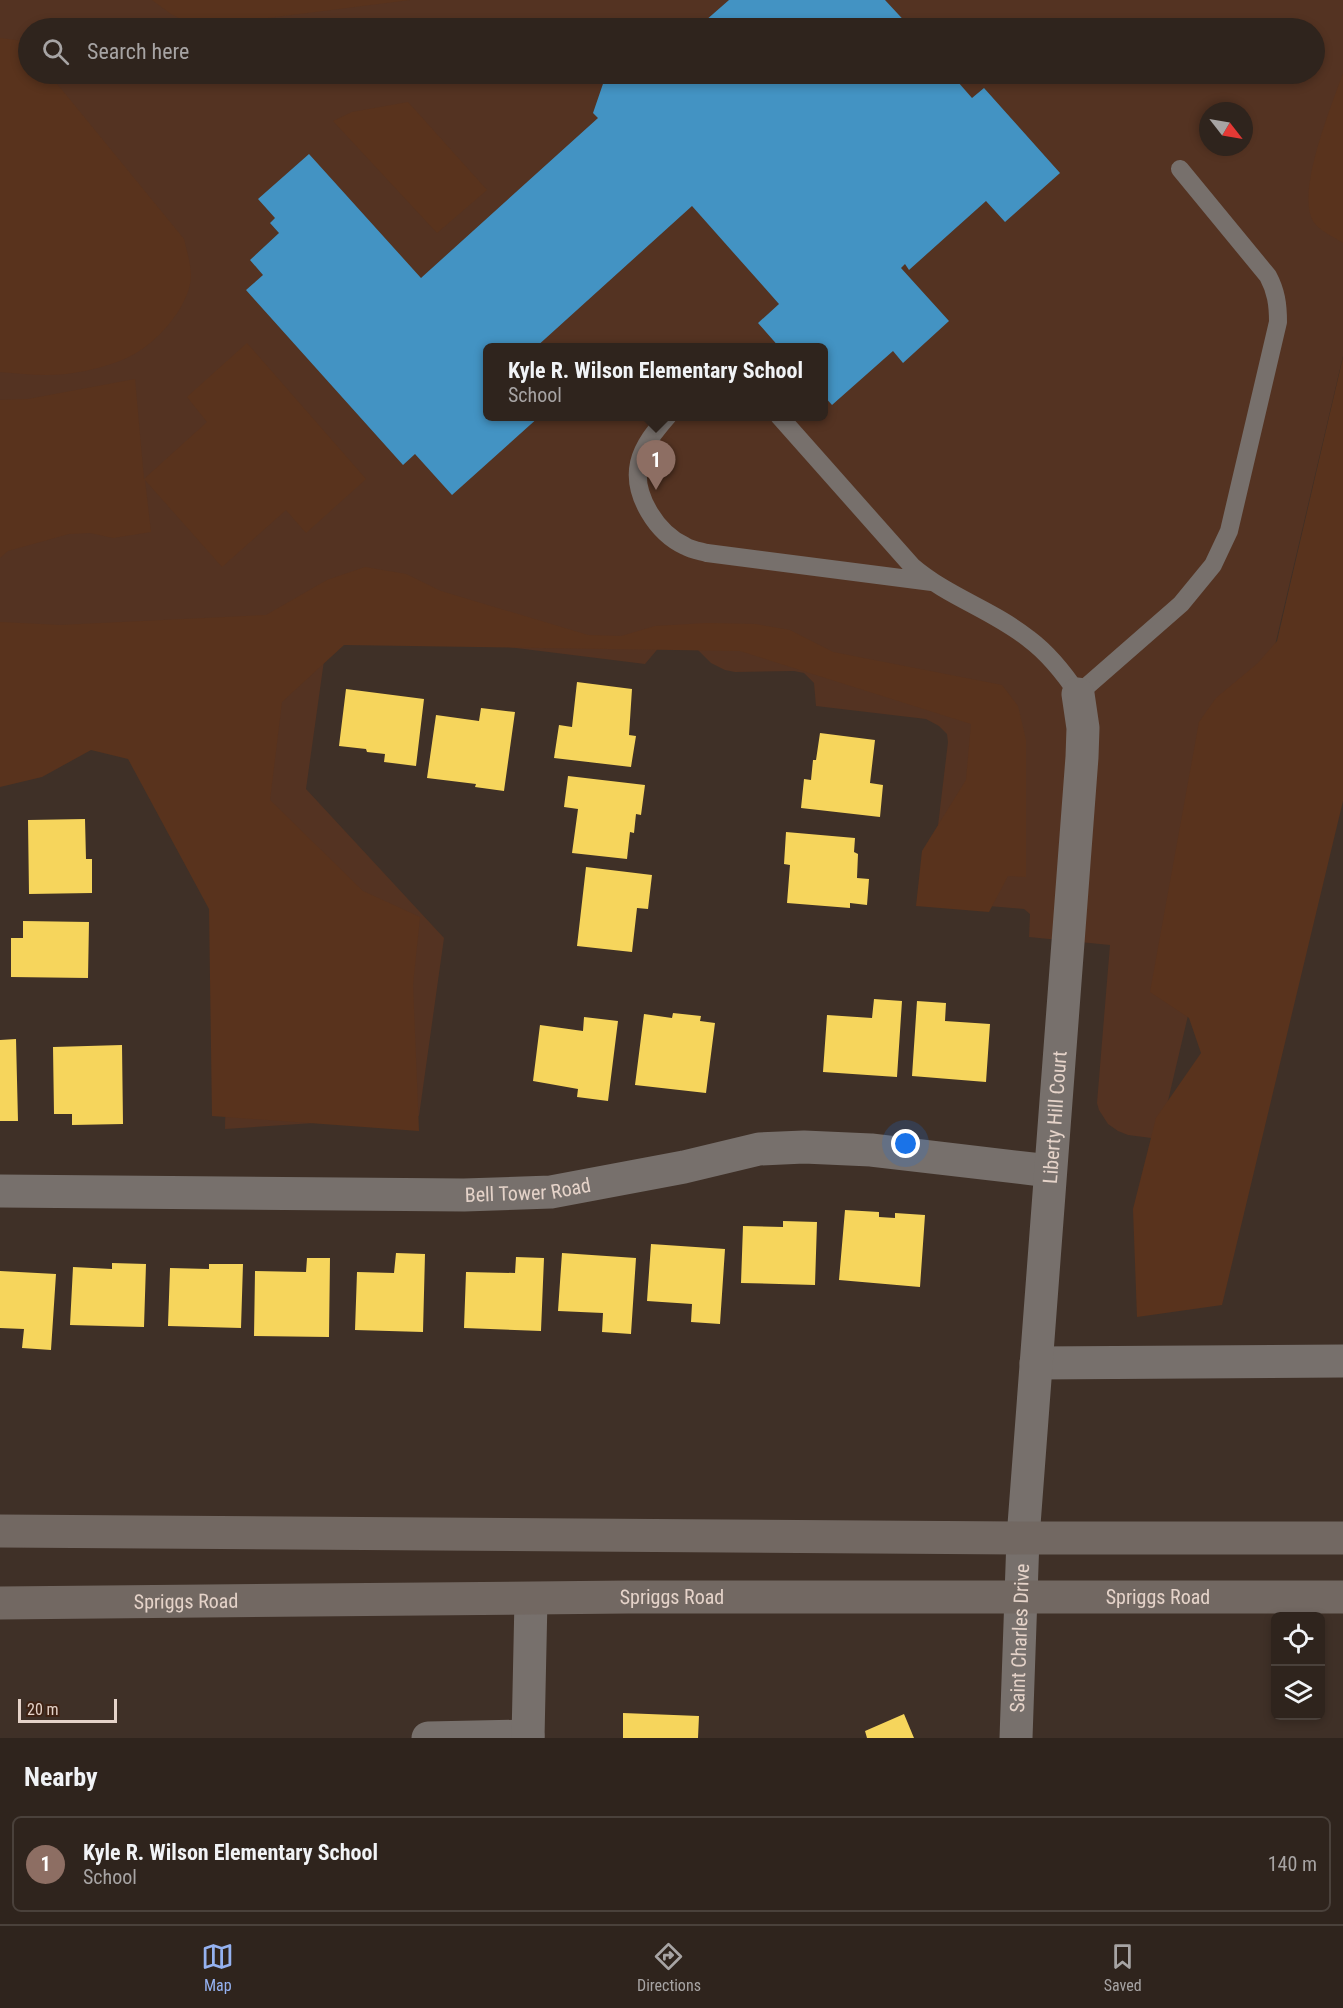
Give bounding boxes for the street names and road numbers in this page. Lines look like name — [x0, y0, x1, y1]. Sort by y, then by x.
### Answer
street label: Liberty Hill Court — [1038, 1050, 1072, 1185]
street label: Bell Tower Road — [464, 1173, 593, 1207]
street label: Saint Charles Drive — [1005, 1563, 1034, 1713]
street label: Spriggs Road — [620, 1585, 724, 1609]
street label: Spriggs Road — [1106, 1585, 1210, 1609]
street label: Spriggs Road — [134, 1589, 238, 1614]

